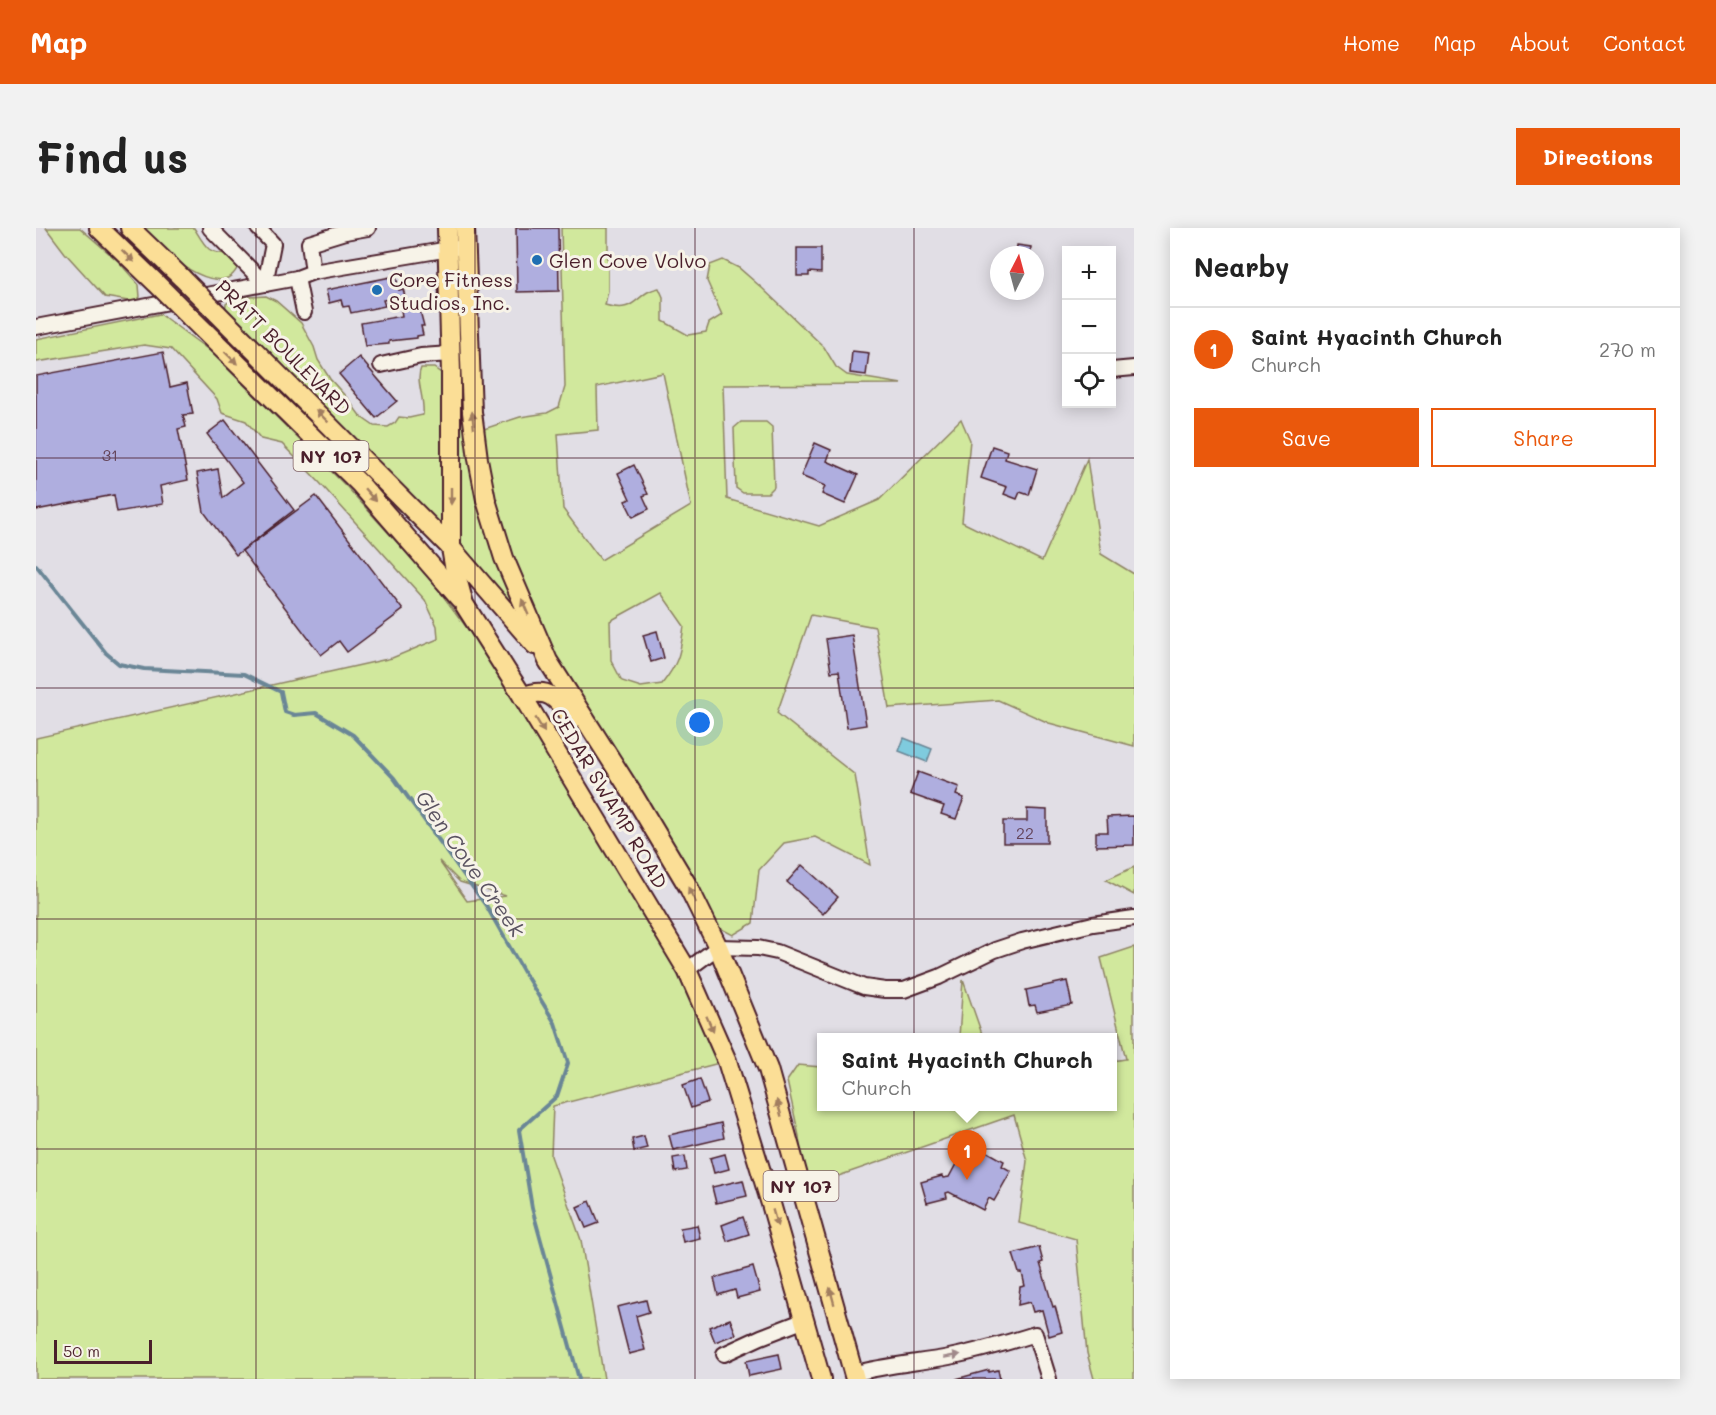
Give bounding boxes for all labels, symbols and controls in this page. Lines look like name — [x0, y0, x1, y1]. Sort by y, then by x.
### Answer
text: Map — [30, 24, 87, 60]
text: Home — [1343, 29, 1400, 56]
text: Map — [1433, 29, 1476, 56]
text: About — [1509, 29, 1570, 56]
text: Contact — [1603, 29, 1686, 56]
button: Directions — [1516, 128, 1680, 185]
text: Find us — [36, 129, 188, 184]
north arrow — [990, 246, 1044, 300]
map controls — [1062, 246, 1116, 408]
button: + — [1062, 246, 1116, 300]
place label: Glen Cove Volvo — [549, 247, 707, 273]
one-way arrow — [120, 248, 134, 262]
text: Nearby — [1194, 250, 1289, 284]
marker: Glen Cove Volvo — [530, 253, 544, 267]
place label: Core Fitness Studios, Inc. — [389, 266, 513, 315]
street label: PRATT BOULEVARD — [211, 274, 357, 420]
marker: Core Fitness Studios, Inc. — [370, 283, 384, 297]
button: − — [1062, 300, 1116, 354]
text: Saint Hyacinth Church — [1251, 322, 1502, 351]
text: 1 — [1209, 336, 1218, 362]
text: 270 m — [1599, 336, 1656, 362]
one-way arrow — [224, 351, 239, 365]
text: Church — [1251, 351, 1321, 377]
button: locate — [1062, 354, 1116, 408]
button: Save — [1194, 408, 1419, 467]
button: Share — [1431, 408, 1656, 467]
one-way arrow — [315, 410, 329, 424]
one-way arrow — [468, 411, 478, 430]
road number: NY 107 — [294, 441, 368, 471]
house number: 31 — [102, 444, 118, 465]
one-way arrow — [363, 487, 376, 503]
one-way arrow — [446, 487, 455, 506]
one-way arrow — [520, 598, 529, 616]
street label: CEDAR SWAMP ROAD — [546, 703, 674, 893]
your location — [685, 708, 714, 737]
one-way arrow — [535, 717, 545, 734]
water label: Glen Cove Creek — [410, 784, 532, 942]
house number: 22 — [1016, 822, 1034, 843]
one-way arrow — [687, 886, 697, 903]
one-way arrow — [706, 1015, 715, 1032]
popup — [817, 1033, 1117, 1111]
text: Saint Hyacinth Church — [842, 1045, 1092, 1074]
text: Church — [842, 1074, 911, 1100]
one-way arrow — [774, 1099, 783, 1117]
pin: 1 — [948, 1130, 986, 1180]
road number: NY 107 — [764, 1171, 838, 1201]
one-way arrow — [771, 1209, 780, 1227]
one-way arrow — [827, 1287, 836, 1305]
scale bar — [54, 1337, 152, 1364]
text: 50 m — [63, 1340, 100, 1361]
one-way arrow — [943, 1351, 962, 1360]

